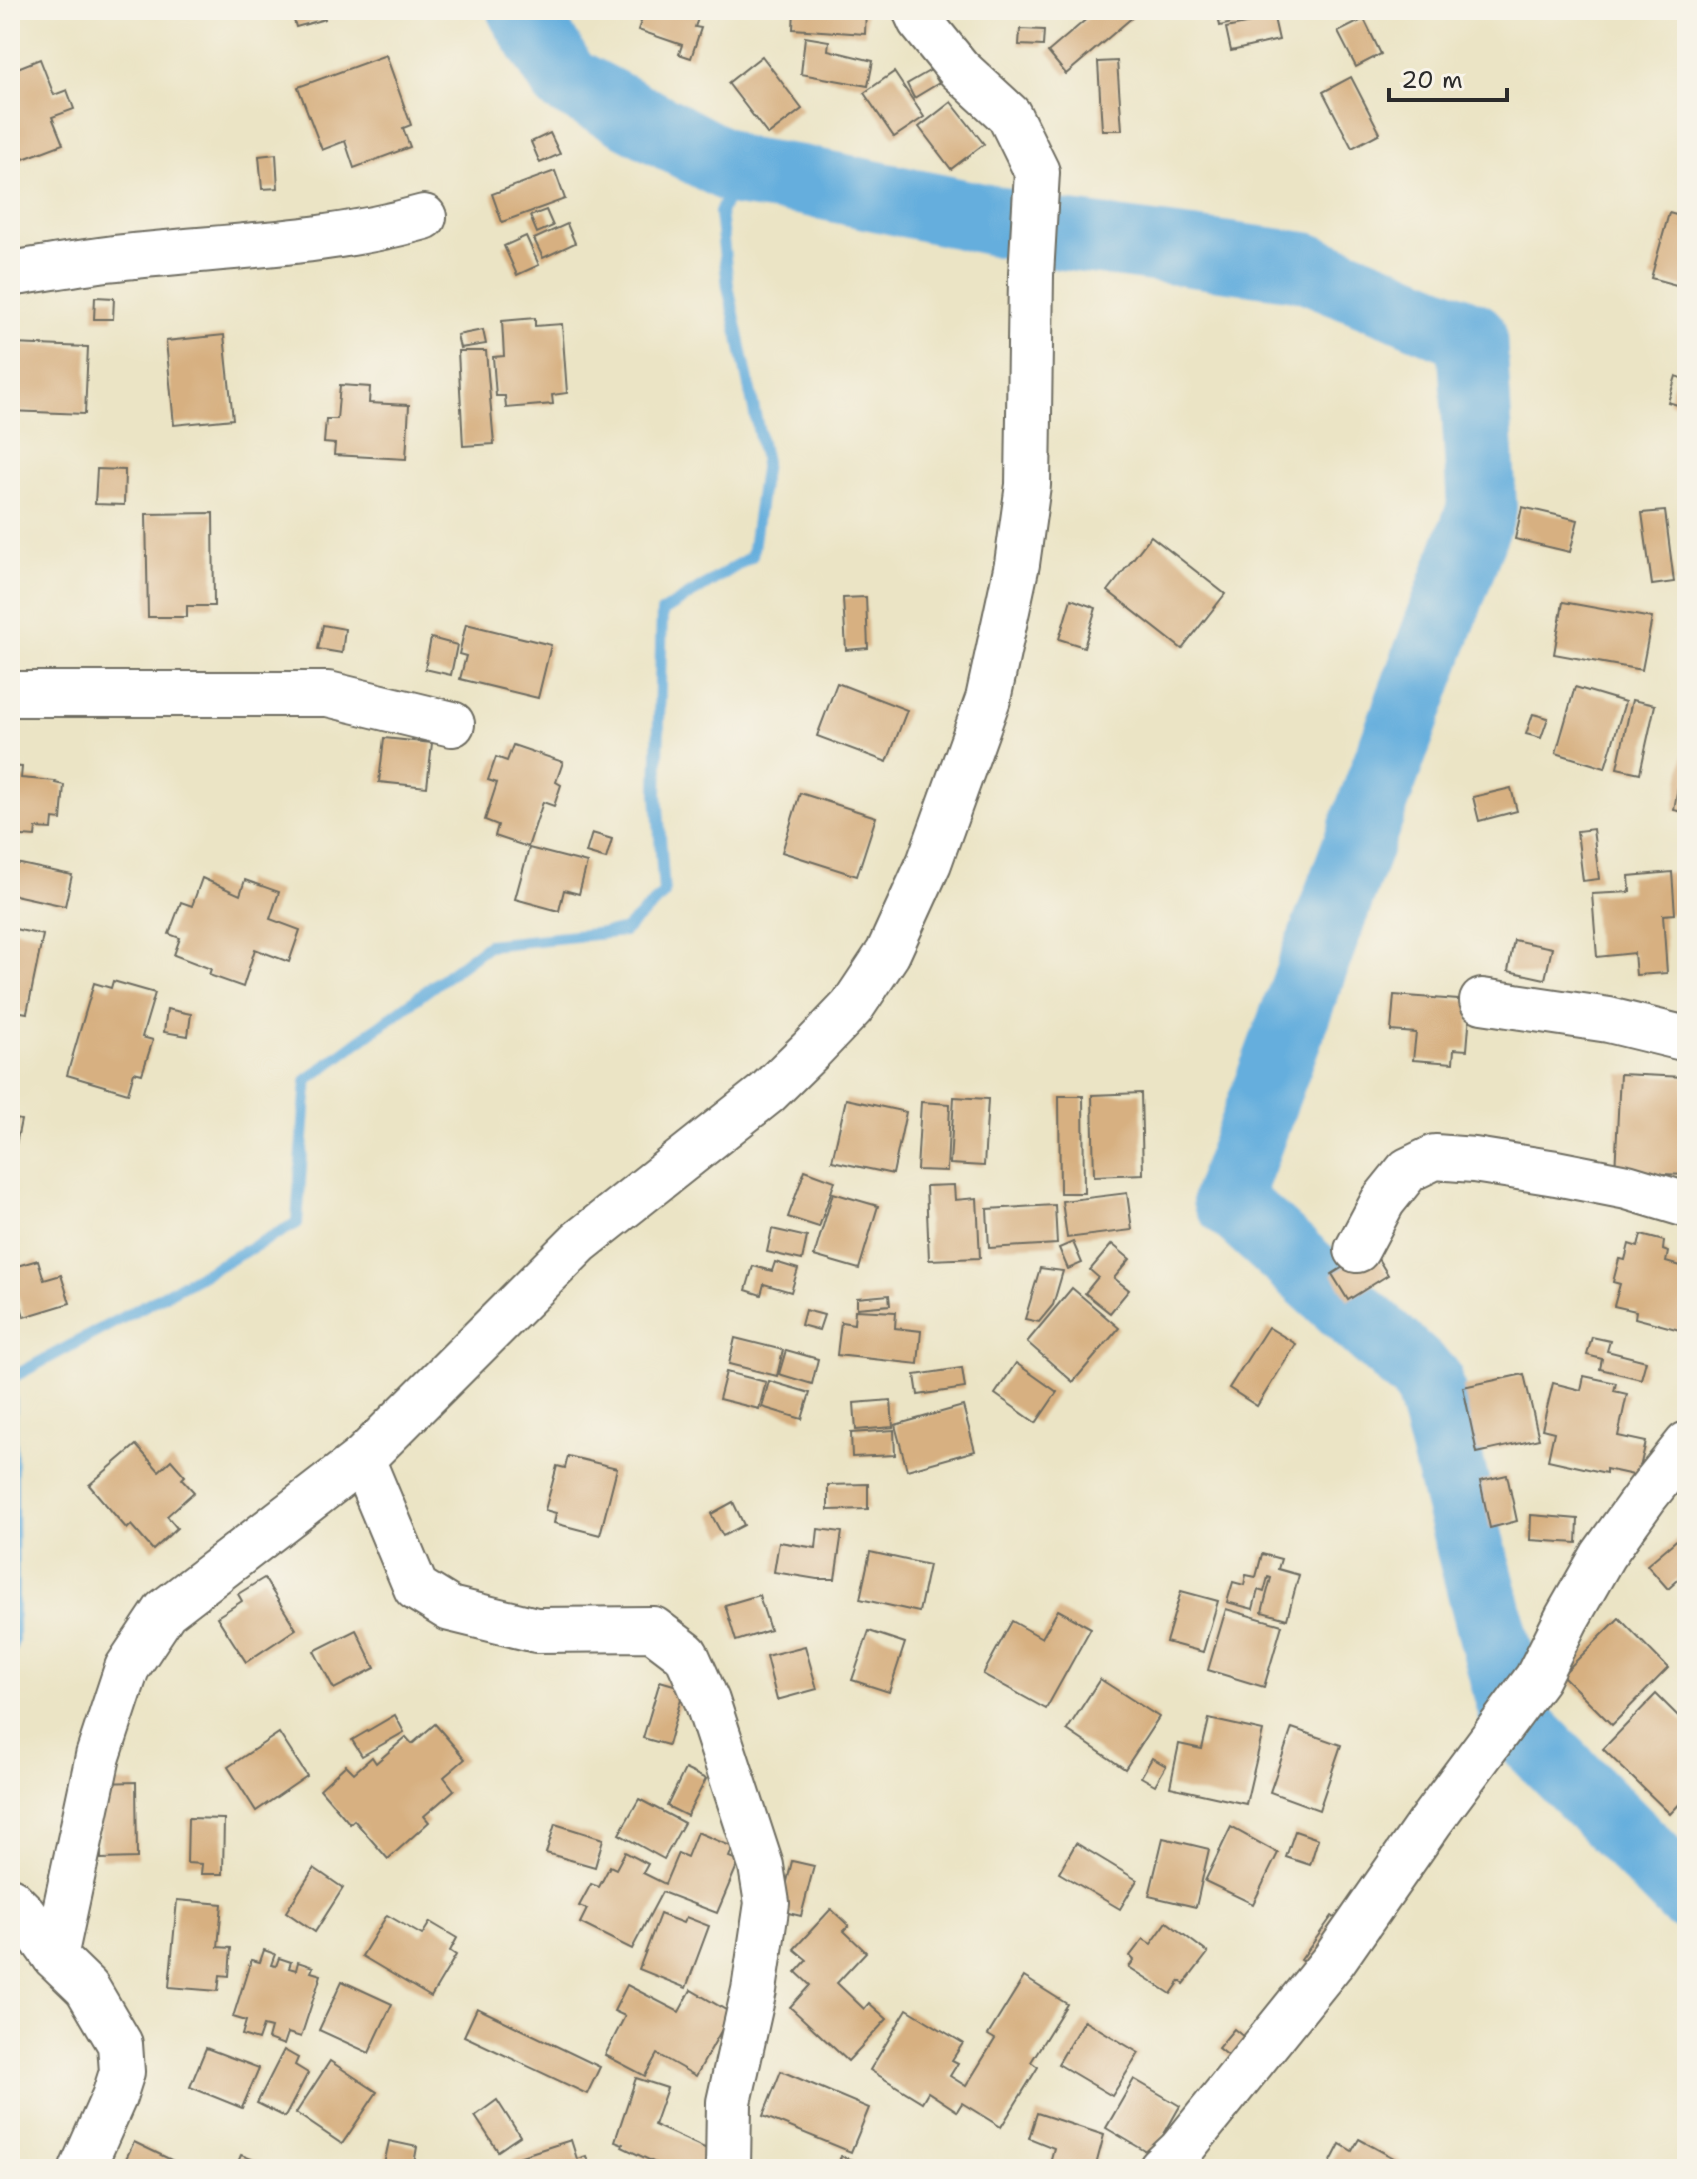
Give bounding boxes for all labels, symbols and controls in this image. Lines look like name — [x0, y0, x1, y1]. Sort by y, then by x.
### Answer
scale bar — [1389, 52, 1507, 102]
text: 20 m — [1401, 64, 1463, 96]

